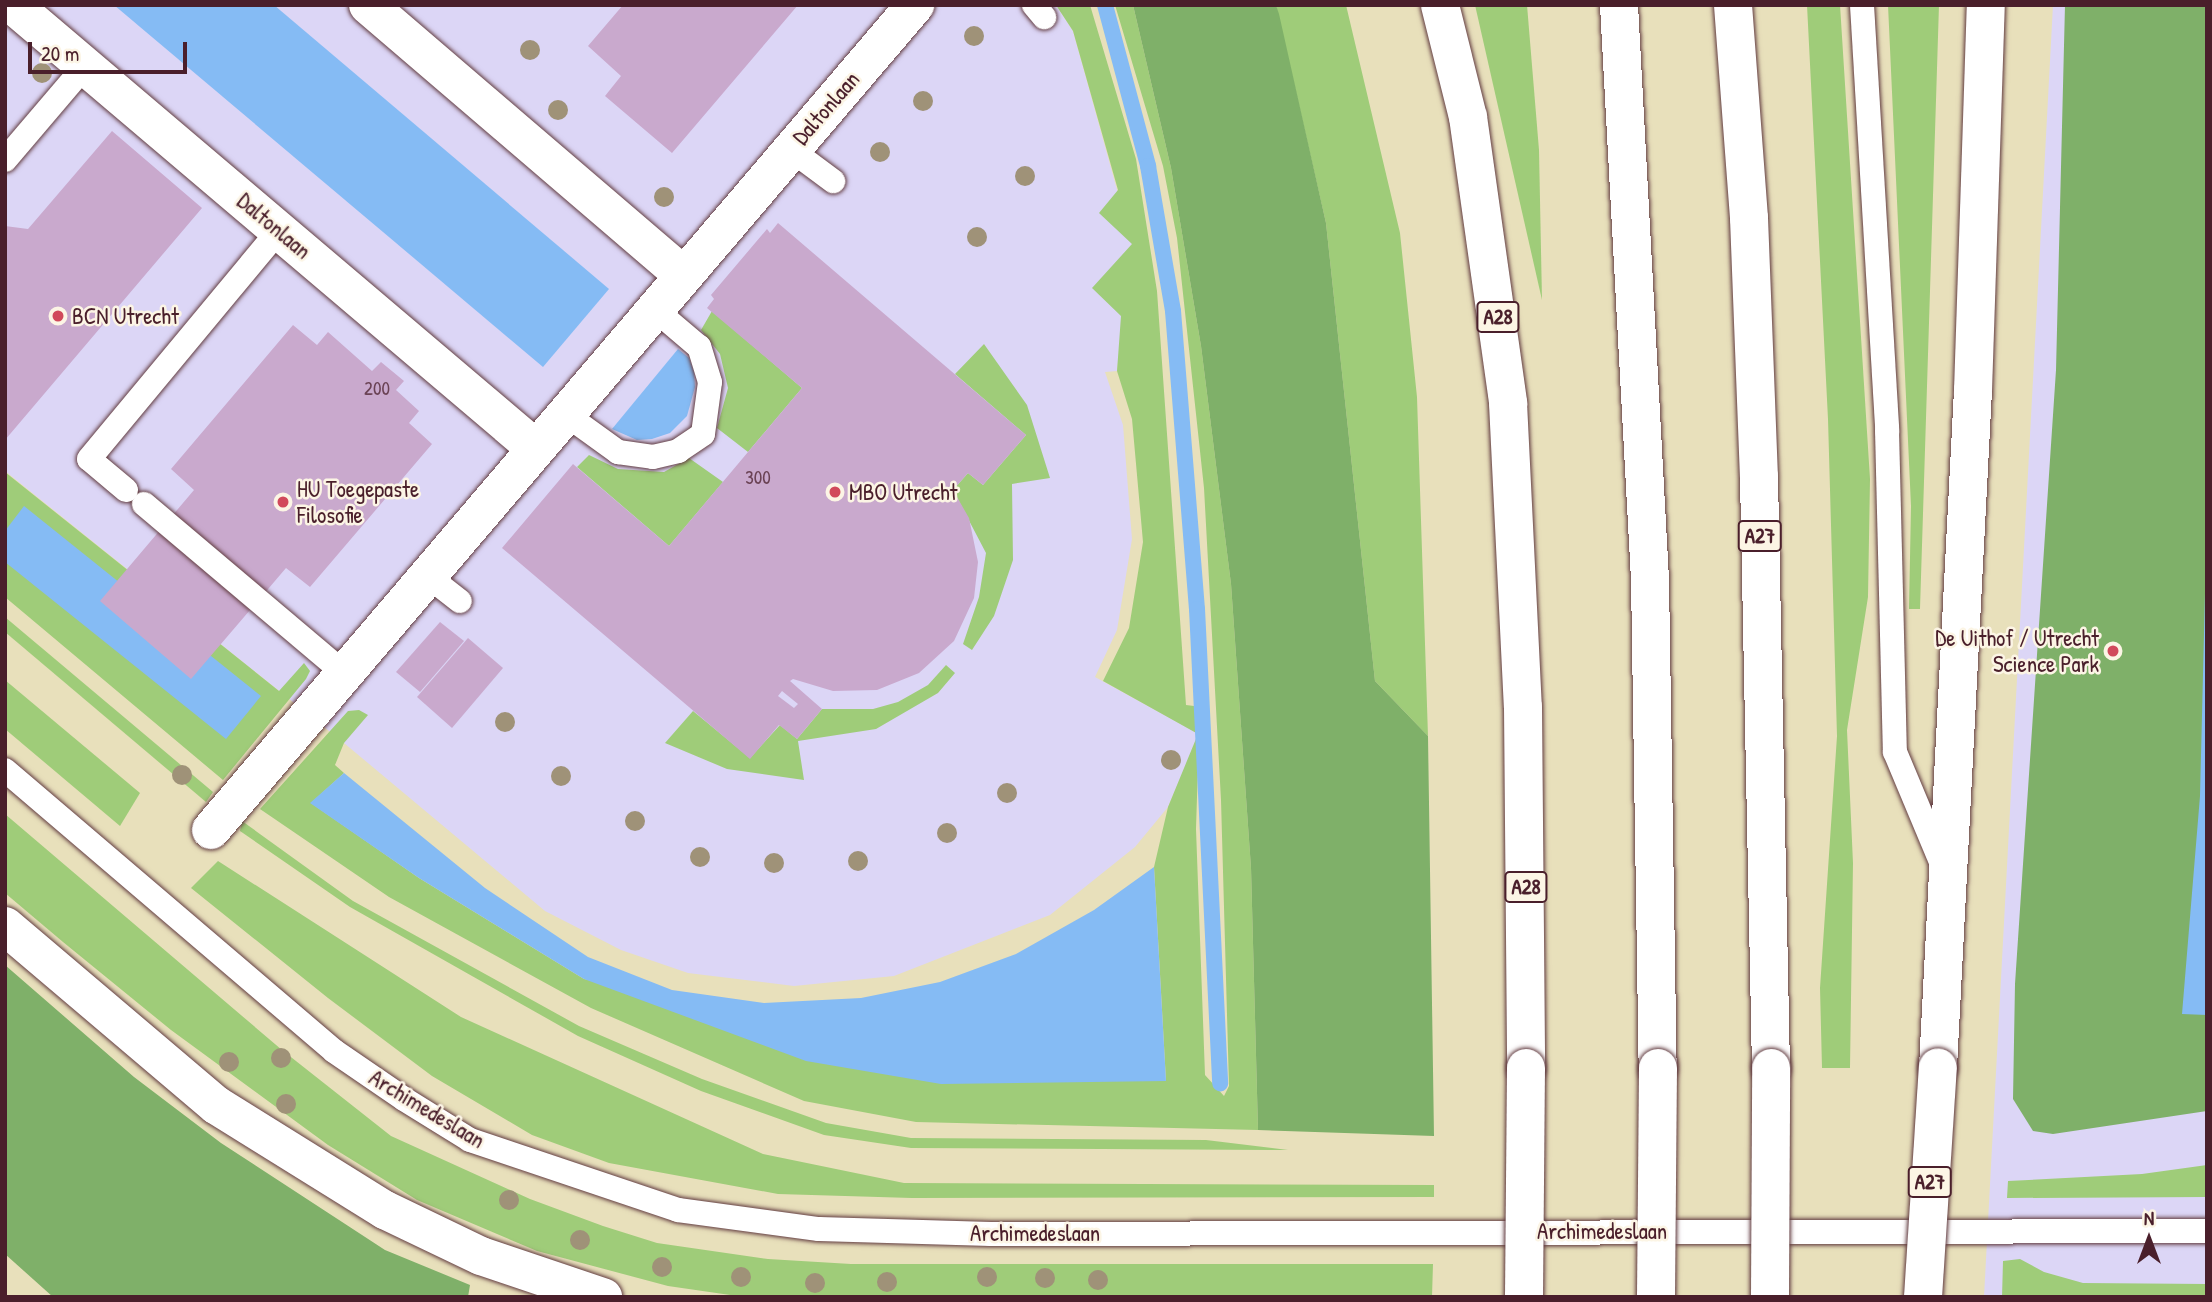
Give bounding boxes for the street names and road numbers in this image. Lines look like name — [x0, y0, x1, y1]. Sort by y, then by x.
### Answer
street label: Daltonlaan — [787, 66, 865, 150]
street label: Daltonlaan — [231, 187, 317, 265]
road number: A28 — [1475, 300, 1521, 334]
road number: A27 — [1737, 518, 1783, 554]
road number: A28 — [1503, 870, 1549, 904]
street label: Archimedeslaan — [364, 1064, 490, 1154]
road number: A27 — [1907, 1164, 1953, 1200]
street label: Archimedeslaan — [1537, 1217, 1667, 1245]
street label: Archimedeslaan — [970, 1219, 1100, 1247]

